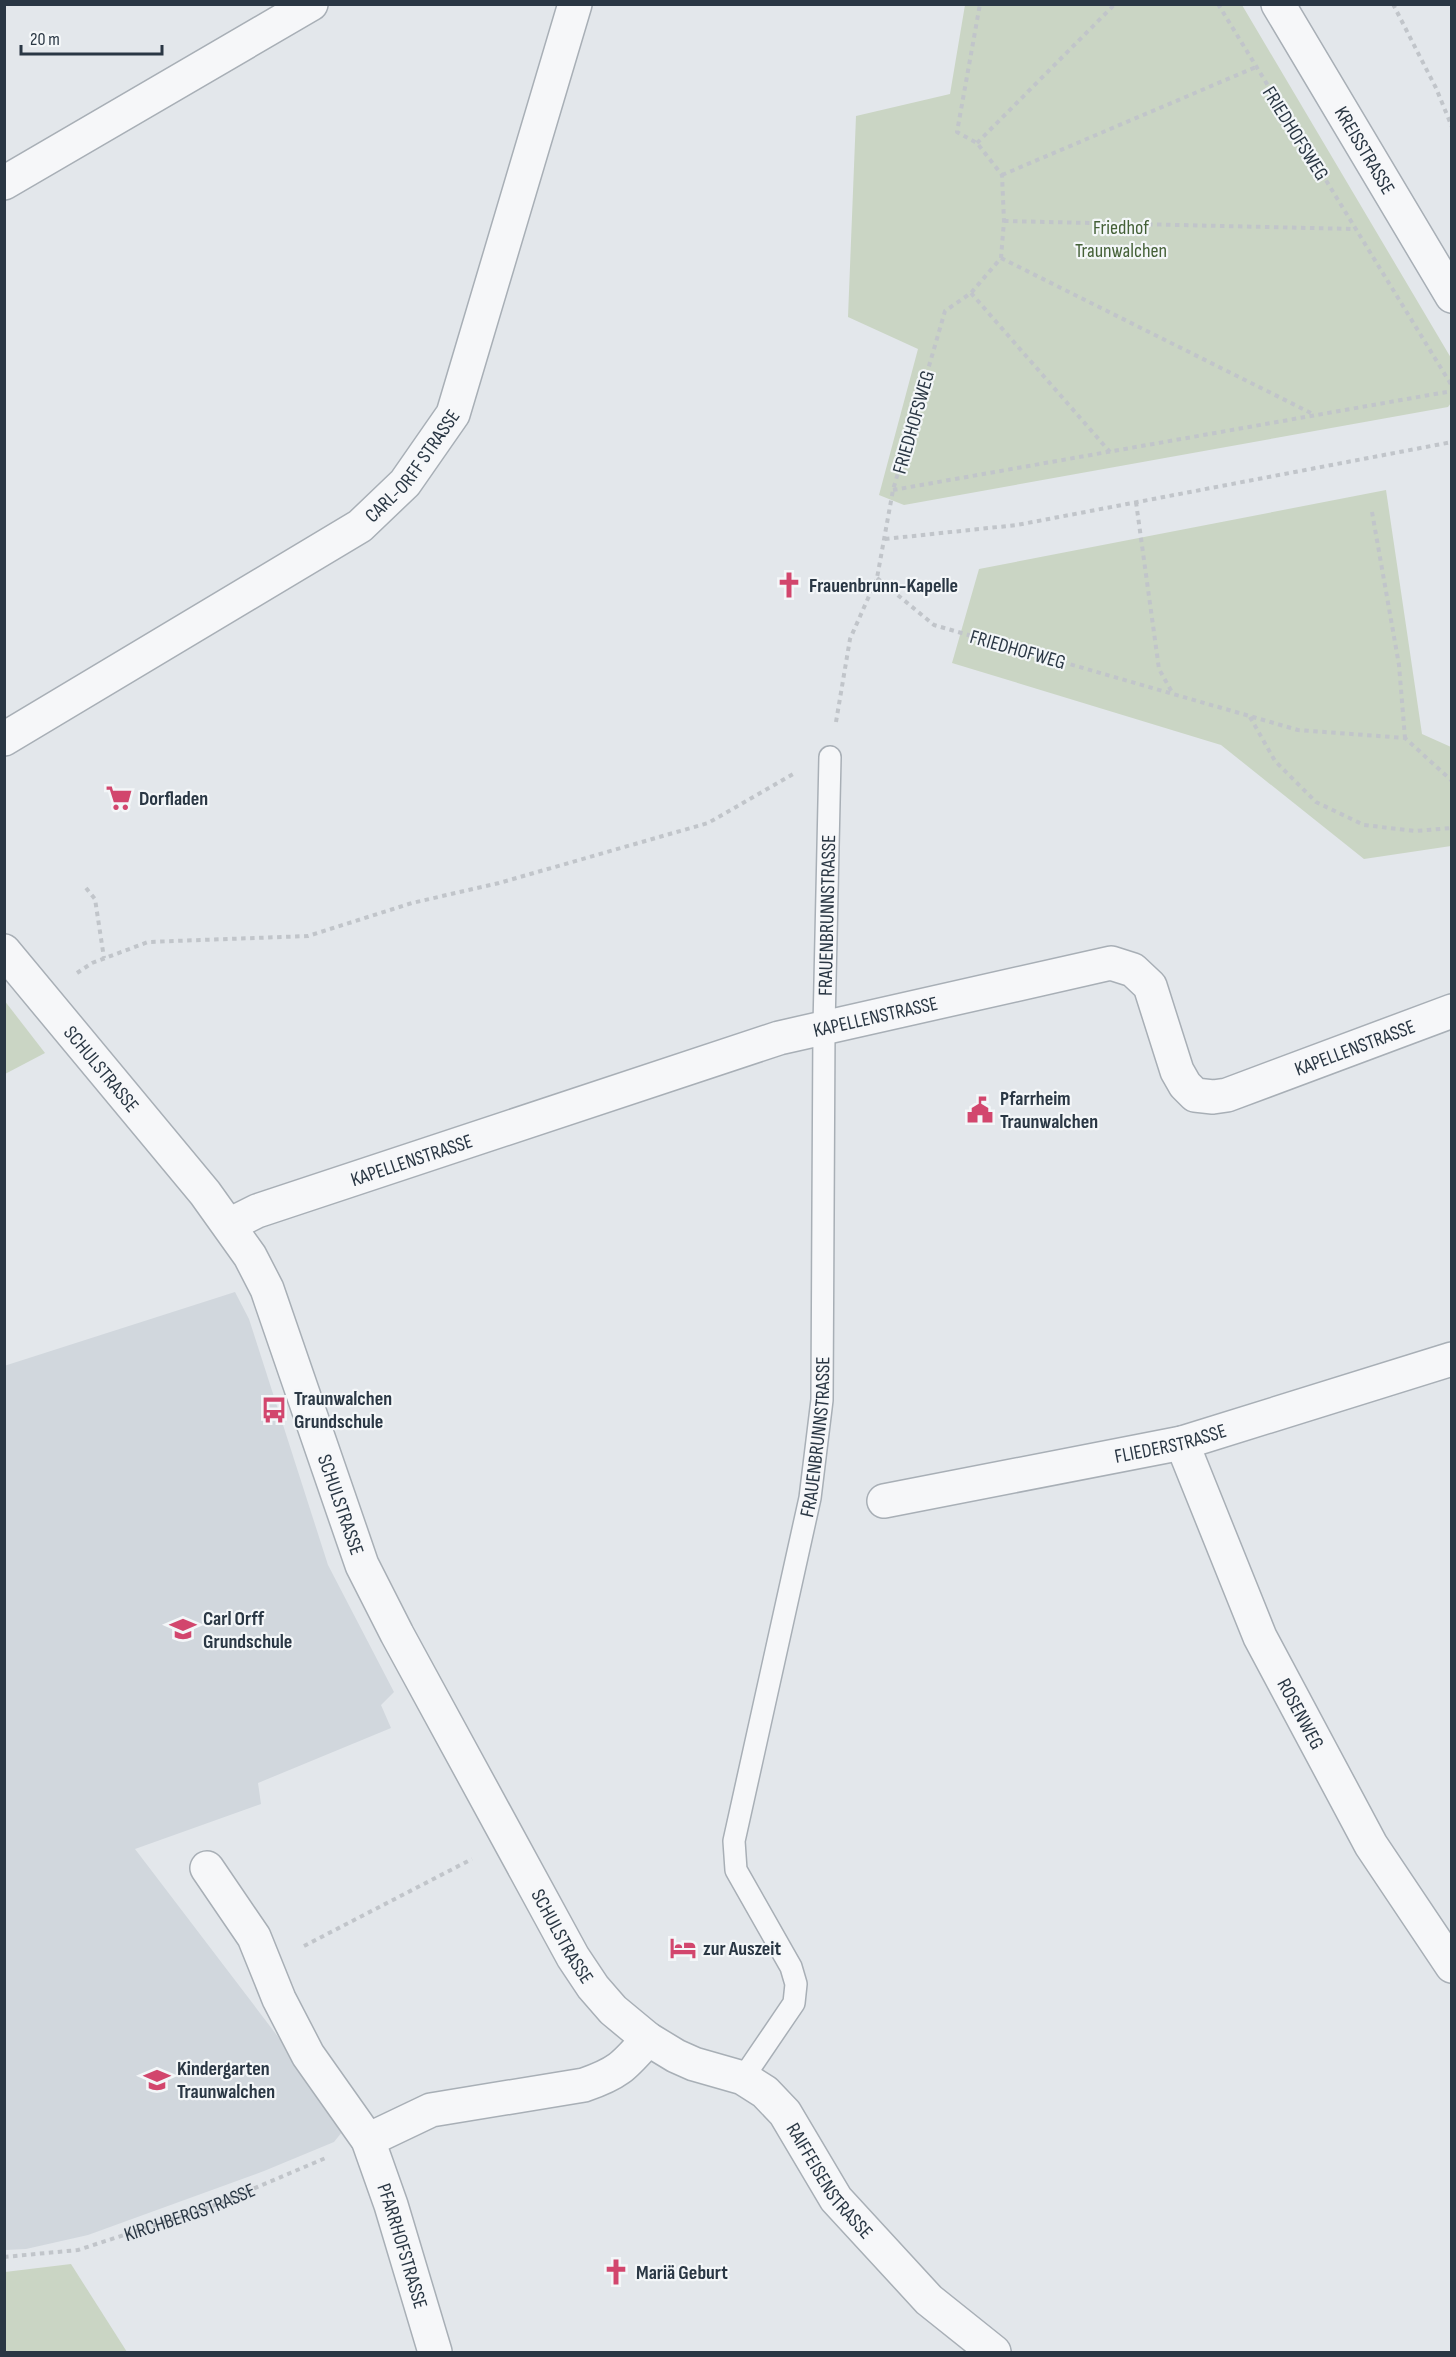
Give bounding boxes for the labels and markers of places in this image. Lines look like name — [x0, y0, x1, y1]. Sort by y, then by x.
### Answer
church icon: Frauenbrunn-Kapelle — [774, 570, 804, 600]
place label: Frauenbrunn-Kapelle — [809, 574, 958, 598]
supermarket icon: Dorfladen — [104, 783, 134, 813]
place label: Dorfladen — [139, 787, 208, 811]
place label: Pfarrheim Traunwalchen — [1000, 1087, 1098, 1134]
public building icon: Pfarrheim Traunwalchen — [965, 1095, 995, 1125]
place label: Traunwalchen Grundschule — [294, 1387, 392, 1434]
bus stop icon: Traunwalchen Grundschule — [259, 1395, 289, 1425]
place label: Carl Orff Grundschule — [203, 1607, 292, 1654]
school or university icon: Carl Orff Grundschule — [168, 1614, 198, 1644]
hotel icon: zur Auszeit — [668, 1933, 698, 1963]
place label: zur Auszeit — [703, 1937, 781, 1961]
place label: Kindergarten Traunwalchen — [177, 2057, 275, 2104]
school or university icon: Kindergarten Traunwalchen — [142, 2065, 172, 2095]
church icon: Mariä Geburt — [601, 2257, 631, 2287]
place label: Mariä Geburt — [636, 2261, 728, 2285]

